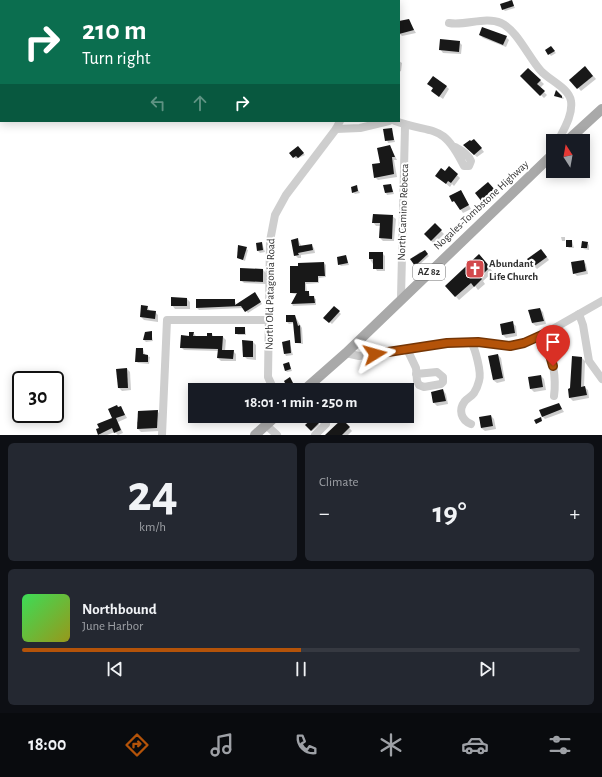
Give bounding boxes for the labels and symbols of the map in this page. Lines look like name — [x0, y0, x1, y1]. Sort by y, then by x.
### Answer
north arrow — [546, 134, 590, 178]
street label: Nogales-Tombstone Highway — [432, 158, 531, 252]
street label: North Camino Rebecca — [396, 163, 410, 261]
street label: North Old Patagonia Road — [264, 238, 276, 350]
church icon: Abundant Life Church — [464, 258, 486, 280]
place label: Abundant Life Church — [489, 258, 538, 282]
road number: AZ 82 — [413, 264, 445, 280]
pin — [536, 325, 570, 366]
position arrow — [354, 333, 396, 375]
speed limit sign: 30 — [12, 371, 64, 423]

